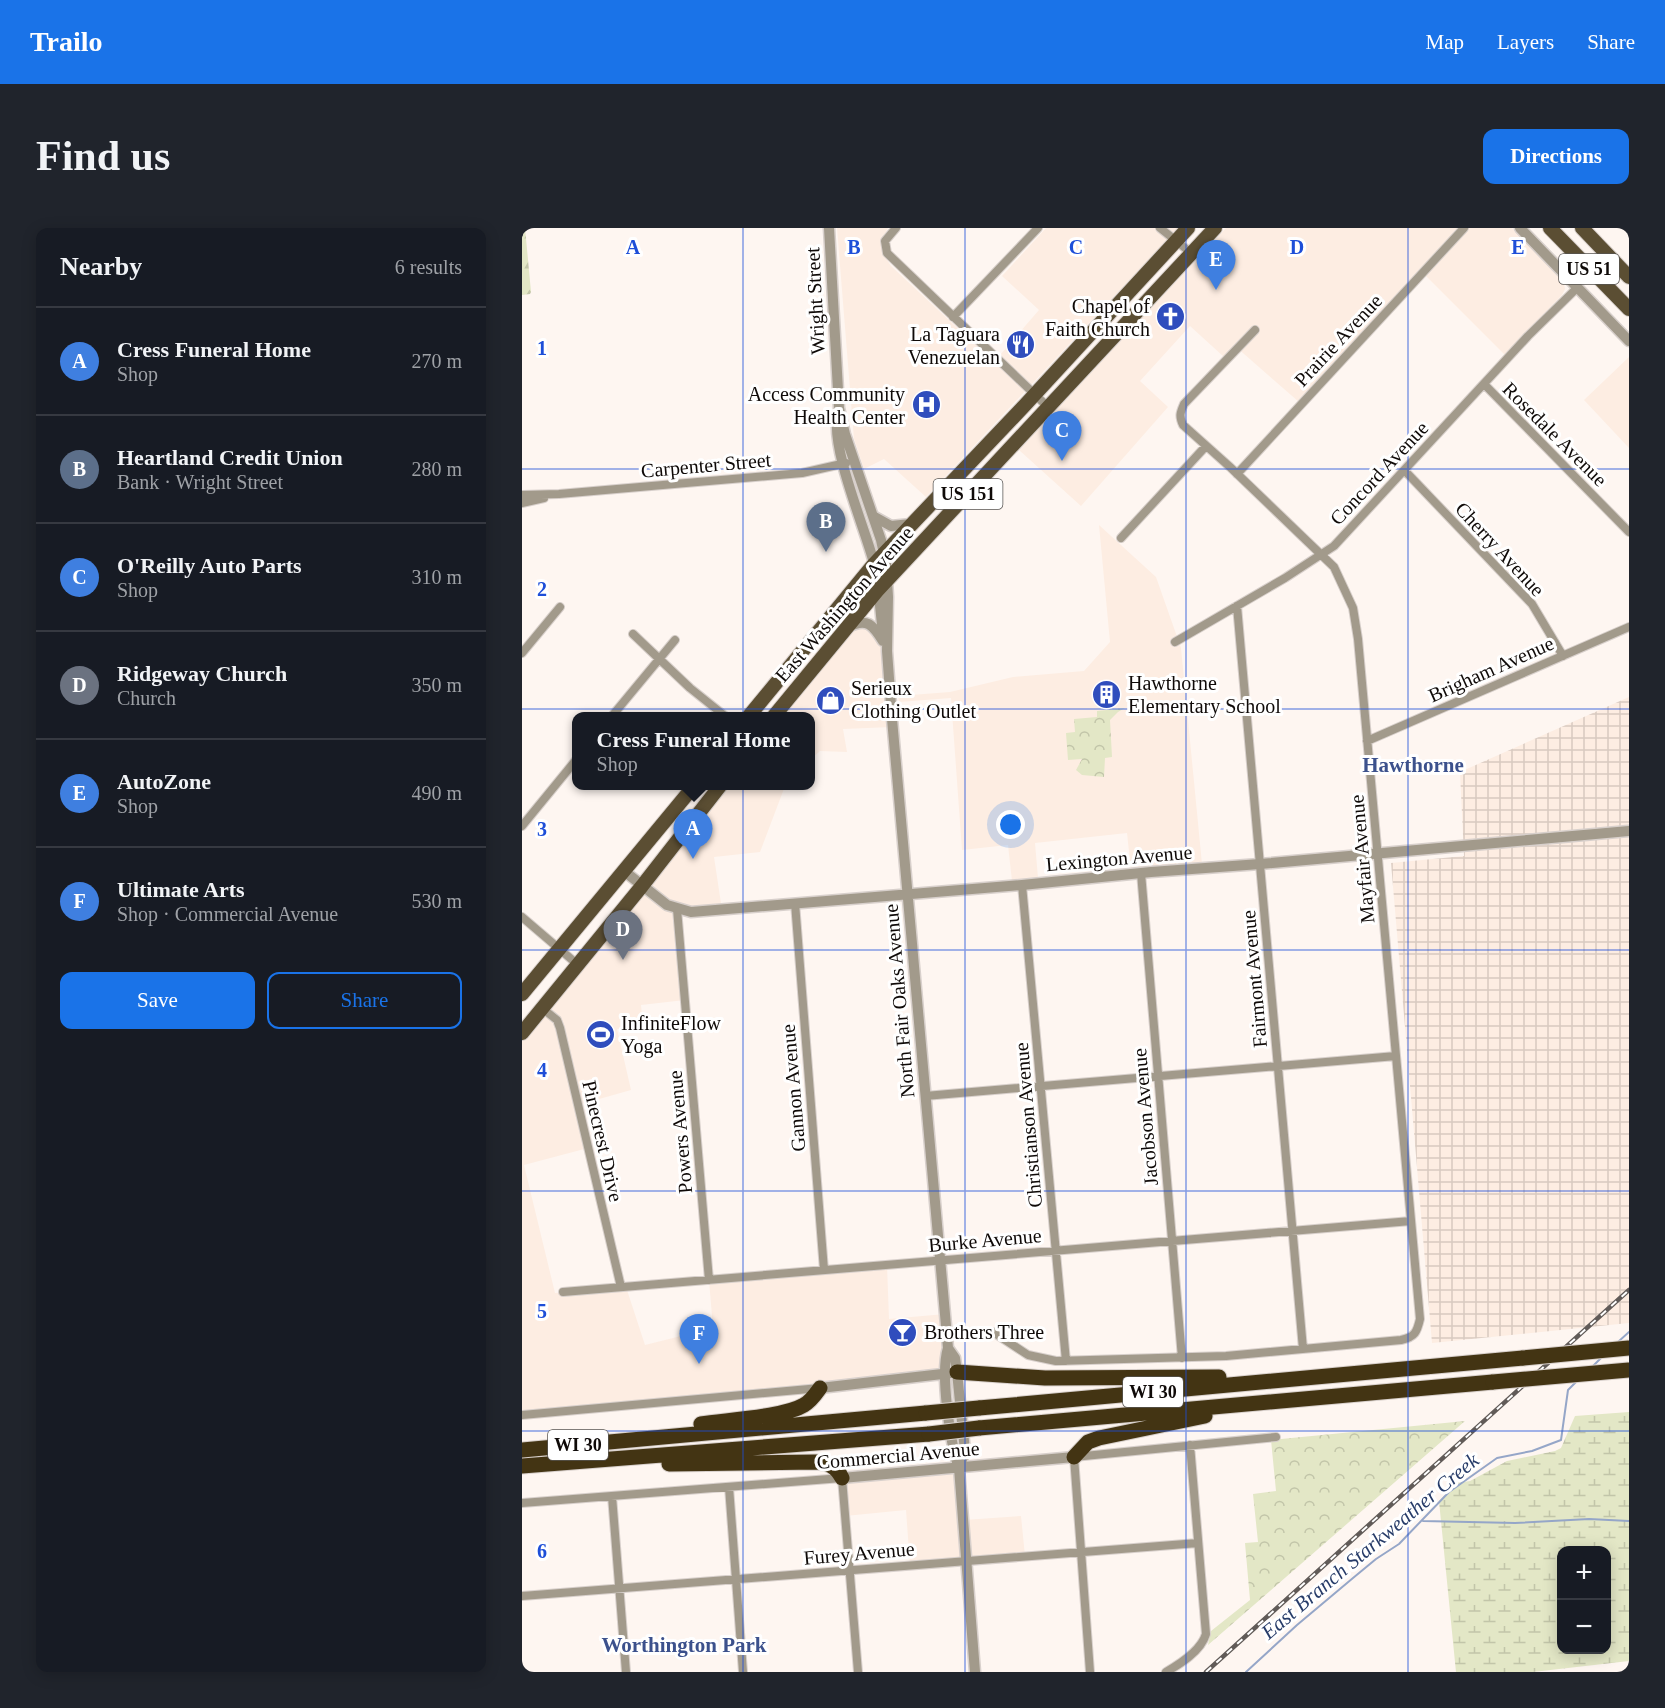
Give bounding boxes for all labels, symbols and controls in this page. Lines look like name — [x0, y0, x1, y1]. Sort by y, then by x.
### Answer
text: Trailo — [30, 26, 103, 57]
text: Map — [1426, 30, 1464, 54]
text: Layers — [1497, 30, 1554, 54]
text: Share — [1587, 30, 1635, 54]
button: Directions — [1483, 129, 1629, 184]
text: Find us — [36, 133, 170, 179]
text: A — [626, 236, 641, 258]
text: B — [847, 236, 861, 258]
text: C — [1069, 236, 1083, 258]
text: D — [1290, 236, 1304, 258]
text: E — [1511, 236, 1525, 258]
pin: E — [1196, 241, 1236, 290]
street label: Wright Street — [801, 246, 830, 355]
text: Nearby — [60, 252, 142, 281]
road number: US 51 — [1559, 254, 1619, 284]
text: 6 results — [395, 256, 462, 278]
street label: Prairie Avenue — [1290, 289, 1386, 391]
place label: Chapel of Faith Church — [1045, 295, 1150, 340]
church icon: Chapel of Faith Church — [1155, 301, 1187, 333]
place label: La Taguara Venezuelan — [908, 323, 1000, 368]
restaurant icon: La Taguara Venezuelan — [1005, 329, 1037, 361]
text: Cress Funeral Home — [117, 337, 311, 362]
text: 1 — [537, 337, 547, 359]
text: A — [72, 350, 87, 372]
text: 270 m — [411, 350, 462, 372]
text: Shop — [117, 363, 158, 385]
street label: Rosedale Avenue — [1498, 377, 1612, 491]
place label: Access Community Health Center — [748, 383, 905, 428]
hospital icon: Access Community Health Center — [910, 389, 942, 421]
pin: C — [1042, 412, 1082, 461]
street label: Concord Avenue — [1325, 417, 1433, 529]
text: Heartland Credit Union — [117, 445, 343, 470]
street label: Carpenter Street — [640, 448, 772, 483]
text: B — [73, 458, 86, 480]
text: 280 m — [411, 458, 462, 480]
text: Bank · Wright Street — [117, 471, 283, 493]
road number: US 151 — [934, 479, 1002, 509]
street label: Cherry Avenue — [1450, 498, 1549, 601]
pin: B — [806, 502, 846, 552]
street label: East Washington Avenue — [771, 522, 918, 687]
text: O'Reilly Auto Parts — [117, 553, 302, 578]
text: C — [72, 566, 87, 588]
text: 310 m — [411, 566, 462, 588]
text: 2 — [537, 578, 547, 600]
text: Shop — [117, 579, 158, 601]
street label: Brigham Avenue — [1425, 632, 1557, 707]
text: Ridgeway Church — [117, 661, 287, 686]
place label: Hawthorne Elementary School — [1128, 672, 1281, 718]
text: D — [72, 674, 87, 696]
text: 350 m — [411, 674, 462, 696]
place label: Serieux Clothing Outlet — [851, 677, 976, 723]
building icon: Hawthorne Elementary School — [1091, 679, 1123, 711]
shop icon: Serieux Clothing Outlet — [814, 684, 846, 716]
text: Church — [117, 687, 176, 709]
popup — [572, 712, 815, 790]
text: Cress Funeral Home — [597, 727, 790, 752]
text: Shop — [597, 753, 638, 775]
district label: Hawthorne — [1362, 753, 1464, 777]
text: AutoZone — [117, 769, 211, 794]
text: E — [73, 782, 86, 804]
text: 490 m — [411, 782, 462, 804]
street label: Mayfair Avenue — [1345, 794, 1380, 924]
text: Shop — [117, 795, 158, 817]
pin: A — [674, 810, 712, 859]
your location — [996, 810, 1025, 839]
text: 3 — [537, 818, 547, 840]
street label: Lexington Avenue — [1045, 841, 1193, 876]
text: Ultimate Arts — [117, 877, 245, 902]
text: F — [73, 890, 86, 912]
text: 530 m — [411, 890, 462, 912]
text: Shop · Commercial Avenue — [117, 903, 338, 925]
street label: North Fair Oaks Avenue — [880, 903, 918, 1099]
street label: Fairmont Avenue — [1237, 909, 1271, 1049]
pin: D — [604, 910, 642, 960]
button: Save — [60, 972, 255, 1029]
button: Share — [267, 972, 462, 1029]
place label: InfiniteFlow Yoga — [621, 1012, 722, 1058]
sports icon: InfiniteFlow Yoga — [584, 1018, 616, 1050]
street label: Gannon Avenue — [776, 1023, 810, 1153]
street label: Christianson Avenue — [1010, 1041, 1046, 1209]
street label: Jacobson Avenue — [1128, 1047, 1162, 1187]
text: 4 — [537, 1059, 547, 1081]
street label: Powers Avenue — [664, 1069, 696, 1194]
street label: Pinecrest Drive — [578, 1078, 628, 1204]
street label: Burke Avenue — [928, 1224, 1043, 1256]
text: 5 — [537, 1300, 547, 1322]
pin: F — [680, 1314, 718, 1364]
bar icon: Brothers Three — [887, 1316, 919, 1348]
place label: Brothers Three — [924, 1321, 1044, 1343]
road number: WI 30 — [1123, 1377, 1183, 1407]
road number: WI 30 — [548, 1430, 608, 1460]
street label: Commercial Avenue — [816, 1437, 981, 1473]
water label: East Branch Starkweather Creek — [1256, 1448, 1484, 1645]
street label: Furey Avenue — [803, 1537, 916, 1570]
text: 6 — [537, 1540, 547, 1562]
map controls — [1557, 1546, 1611, 1654]
button: + — [1557, 1546, 1611, 1600]
button: − — [1557, 1600, 1611, 1654]
district label: Worthington Park — [601, 1633, 767, 1657]

